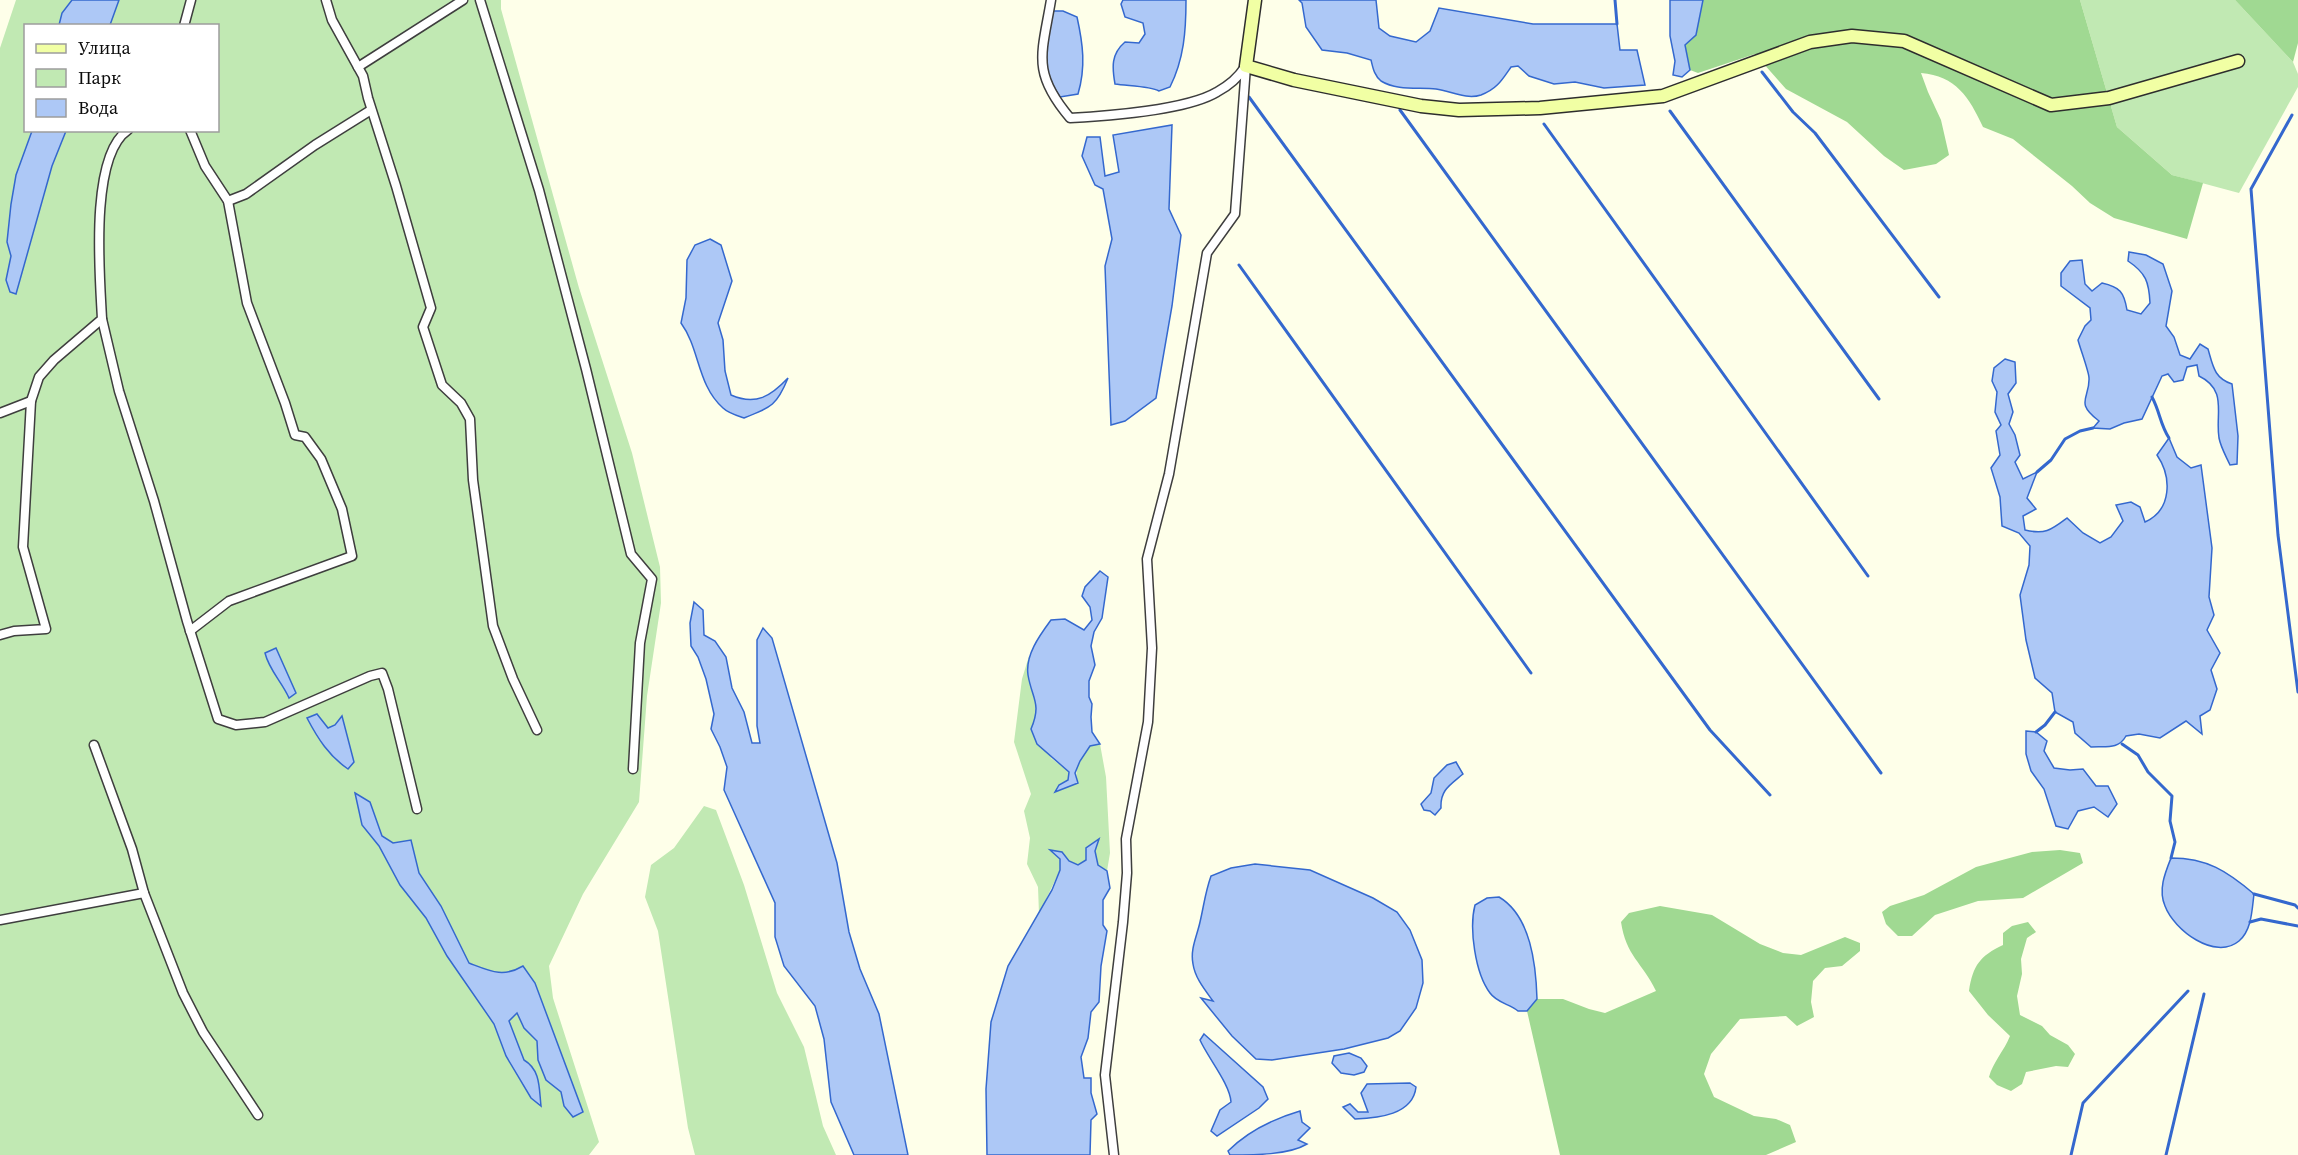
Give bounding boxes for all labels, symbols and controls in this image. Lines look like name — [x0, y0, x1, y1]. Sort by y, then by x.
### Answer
legend — [24, 24, 219, 132]
text: Улица — [78, 35, 131, 60]
text: Парк — [78, 65, 121, 90]
text: Вода — [78, 95, 119, 120]

